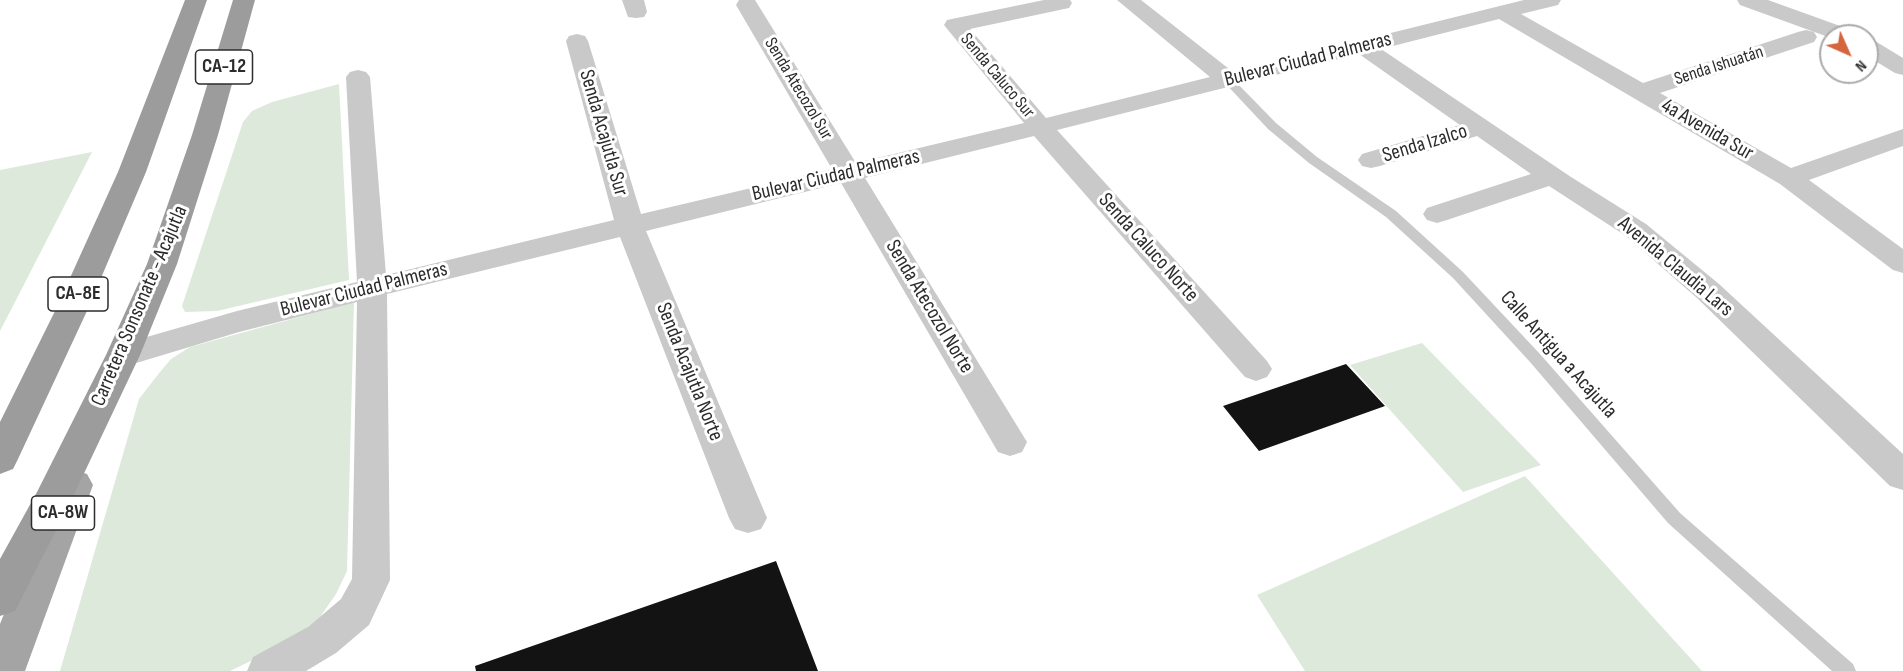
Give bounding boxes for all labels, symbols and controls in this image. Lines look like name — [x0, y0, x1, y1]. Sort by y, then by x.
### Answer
north arrow — [1819, 24, 1879, 84]
street label: Bulevar Ciudad Palmeras — [1222, 27, 1394, 93]
street label: Senda Caluco Sur — [955, 29, 1039, 123]
street label: Senda Atecozol Sur — [759, 34, 837, 144]
street label: Senda Ishuatán — [1672, 41, 1766, 91]
road number: CA-12 — [196, 50, 252, 84]
text: N — [1851, 56, 1870, 75]
street label: Senda Acajutla Sur — [573, 67, 633, 199]
street label: 4a Avenida Sur — [1656, 94, 1758, 166]
street label: Senda Izalco — [1380, 119, 1470, 169]
street label: Bulevar Ciudad Palmeras — [750, 144, 922, 208]
street label: Senda Caluco Norte — [1092, 188, 1204, 308]
street label: Carretera Sonsonate - Acajutla — [86, 202, 194, 410]
street label: Avenida Claudia Lars — [1612, 212, 1738, 322]
street label: Senda Atecozol Norte — [879, 236, 979, 378]
street label: Bulevar Ciudad Palmeras — [278, 257, 450, 323]
road number: CA-8E — [48, 277, 108, 311]
street label: Calle Antigua a Acajutla — [1494, 286, 1622, 424]
street label: Senda Acajutla Norte — [650, 299, 728, 445]
road number: CA-8W — [32, 496, 94, 530]

